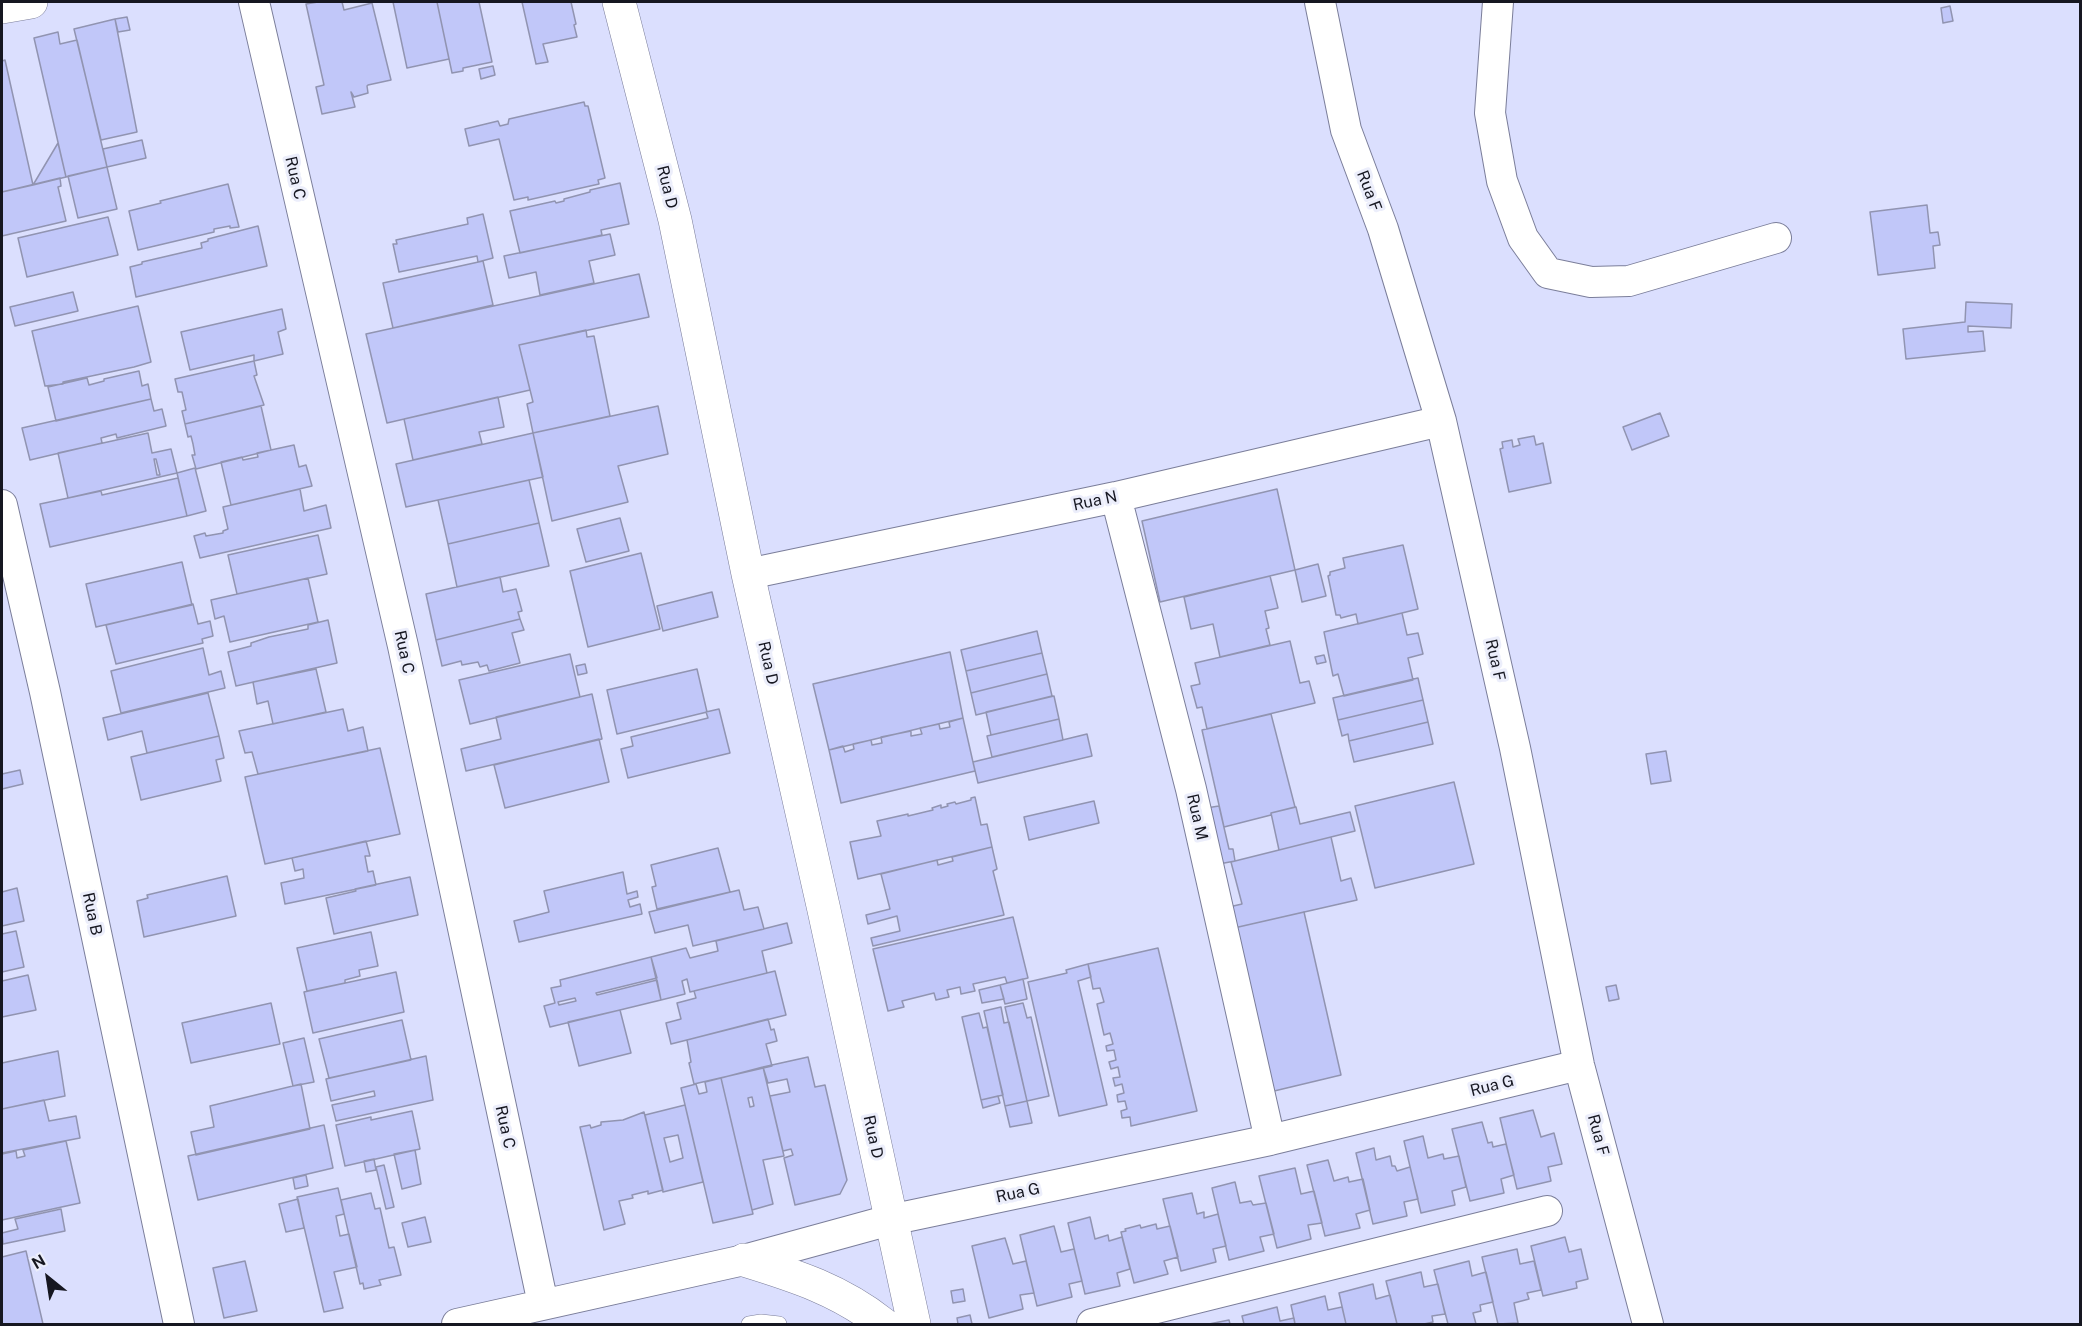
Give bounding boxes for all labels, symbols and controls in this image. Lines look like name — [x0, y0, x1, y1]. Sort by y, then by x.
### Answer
street label: Rua C — [281, 155, 309, 201]
street label: Rua D — [652, 163, 682, 211]
street label: Rua F — [1352, 168, 1386, 214]
street label: Rua N — [1071, 487, 1119, 515]
street label: Rua C — [390, 629, 418, 675]
street label: Rua F — [1481, 637, 1509, 683]
street label: Rua D — [754, 639, 782, 687]
street label: Rua M — [1182, 792, 1212, 842]
street label: Rua B — [78, 891, 106, 937]
street label: Rua G — [1468, 1071, 1516, 1101]
street label: Rua C — [491, 1104, 519, 1150]
street label: Rua F — [1583, 1112, 1613, 1158]
street label: Rua D — [859, 1114, 887, 1160]
street label: Rua G — [994, 1179, 1042, 1207]
north arrow — [18, 1248, 78, 1308]
text: N — [29, 1251, 49, 1273]

